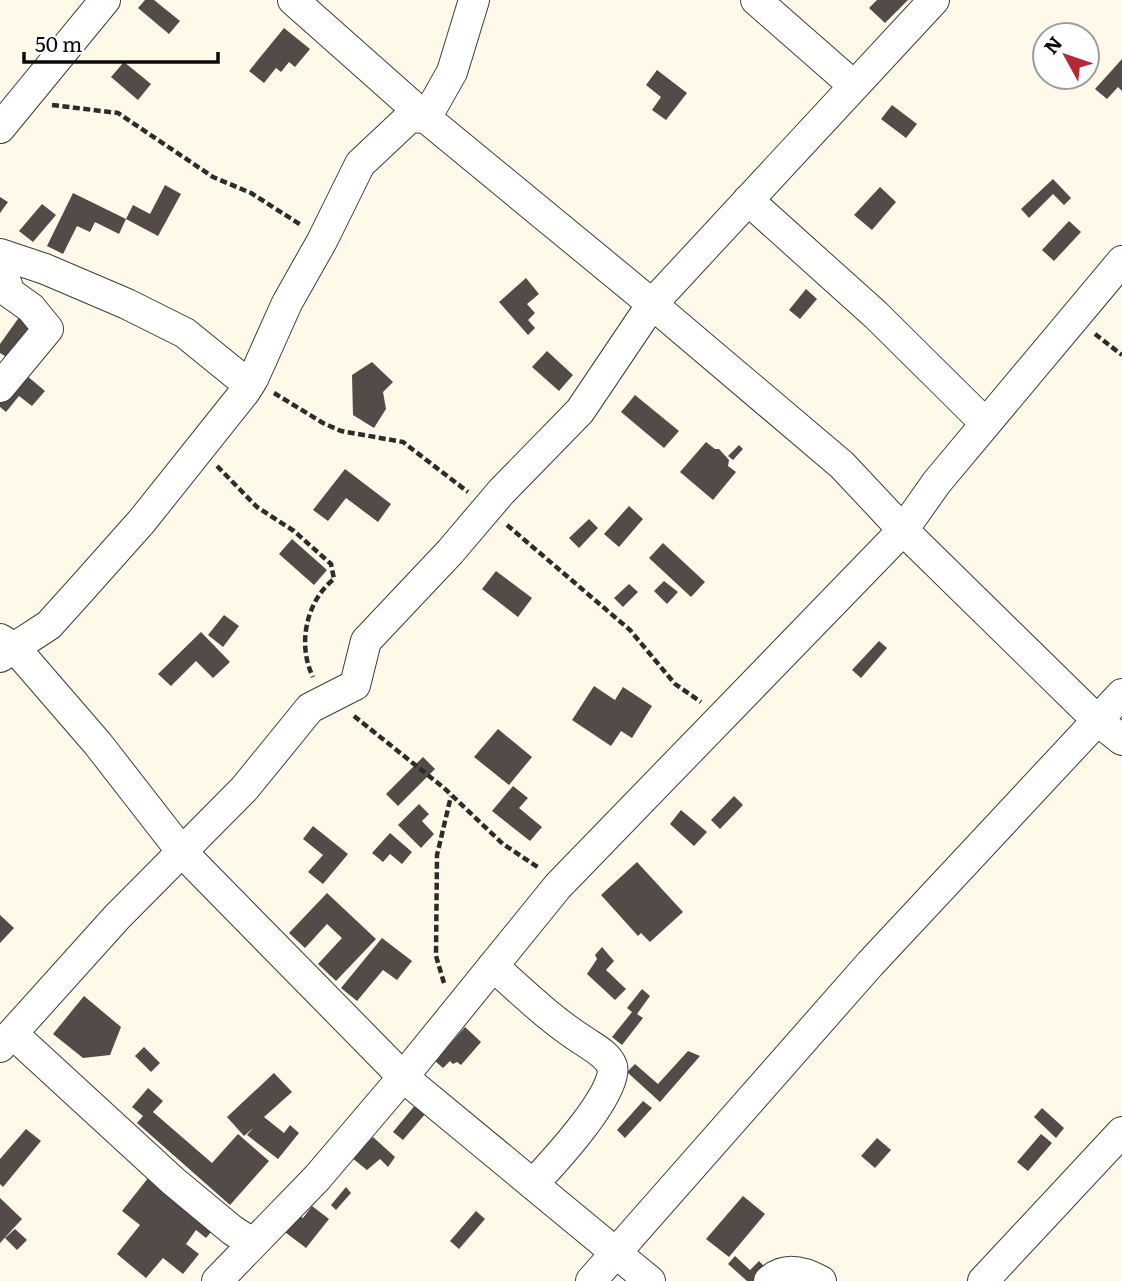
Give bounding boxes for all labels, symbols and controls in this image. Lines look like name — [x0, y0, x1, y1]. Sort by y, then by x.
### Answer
scale bar — [24, 21, 219, 65]
north arrow — [1031, 21, 1101, 91]
text: 50 m — [35, 27, 82, 58]
text: N — [1036, 29, 1068, 60]

